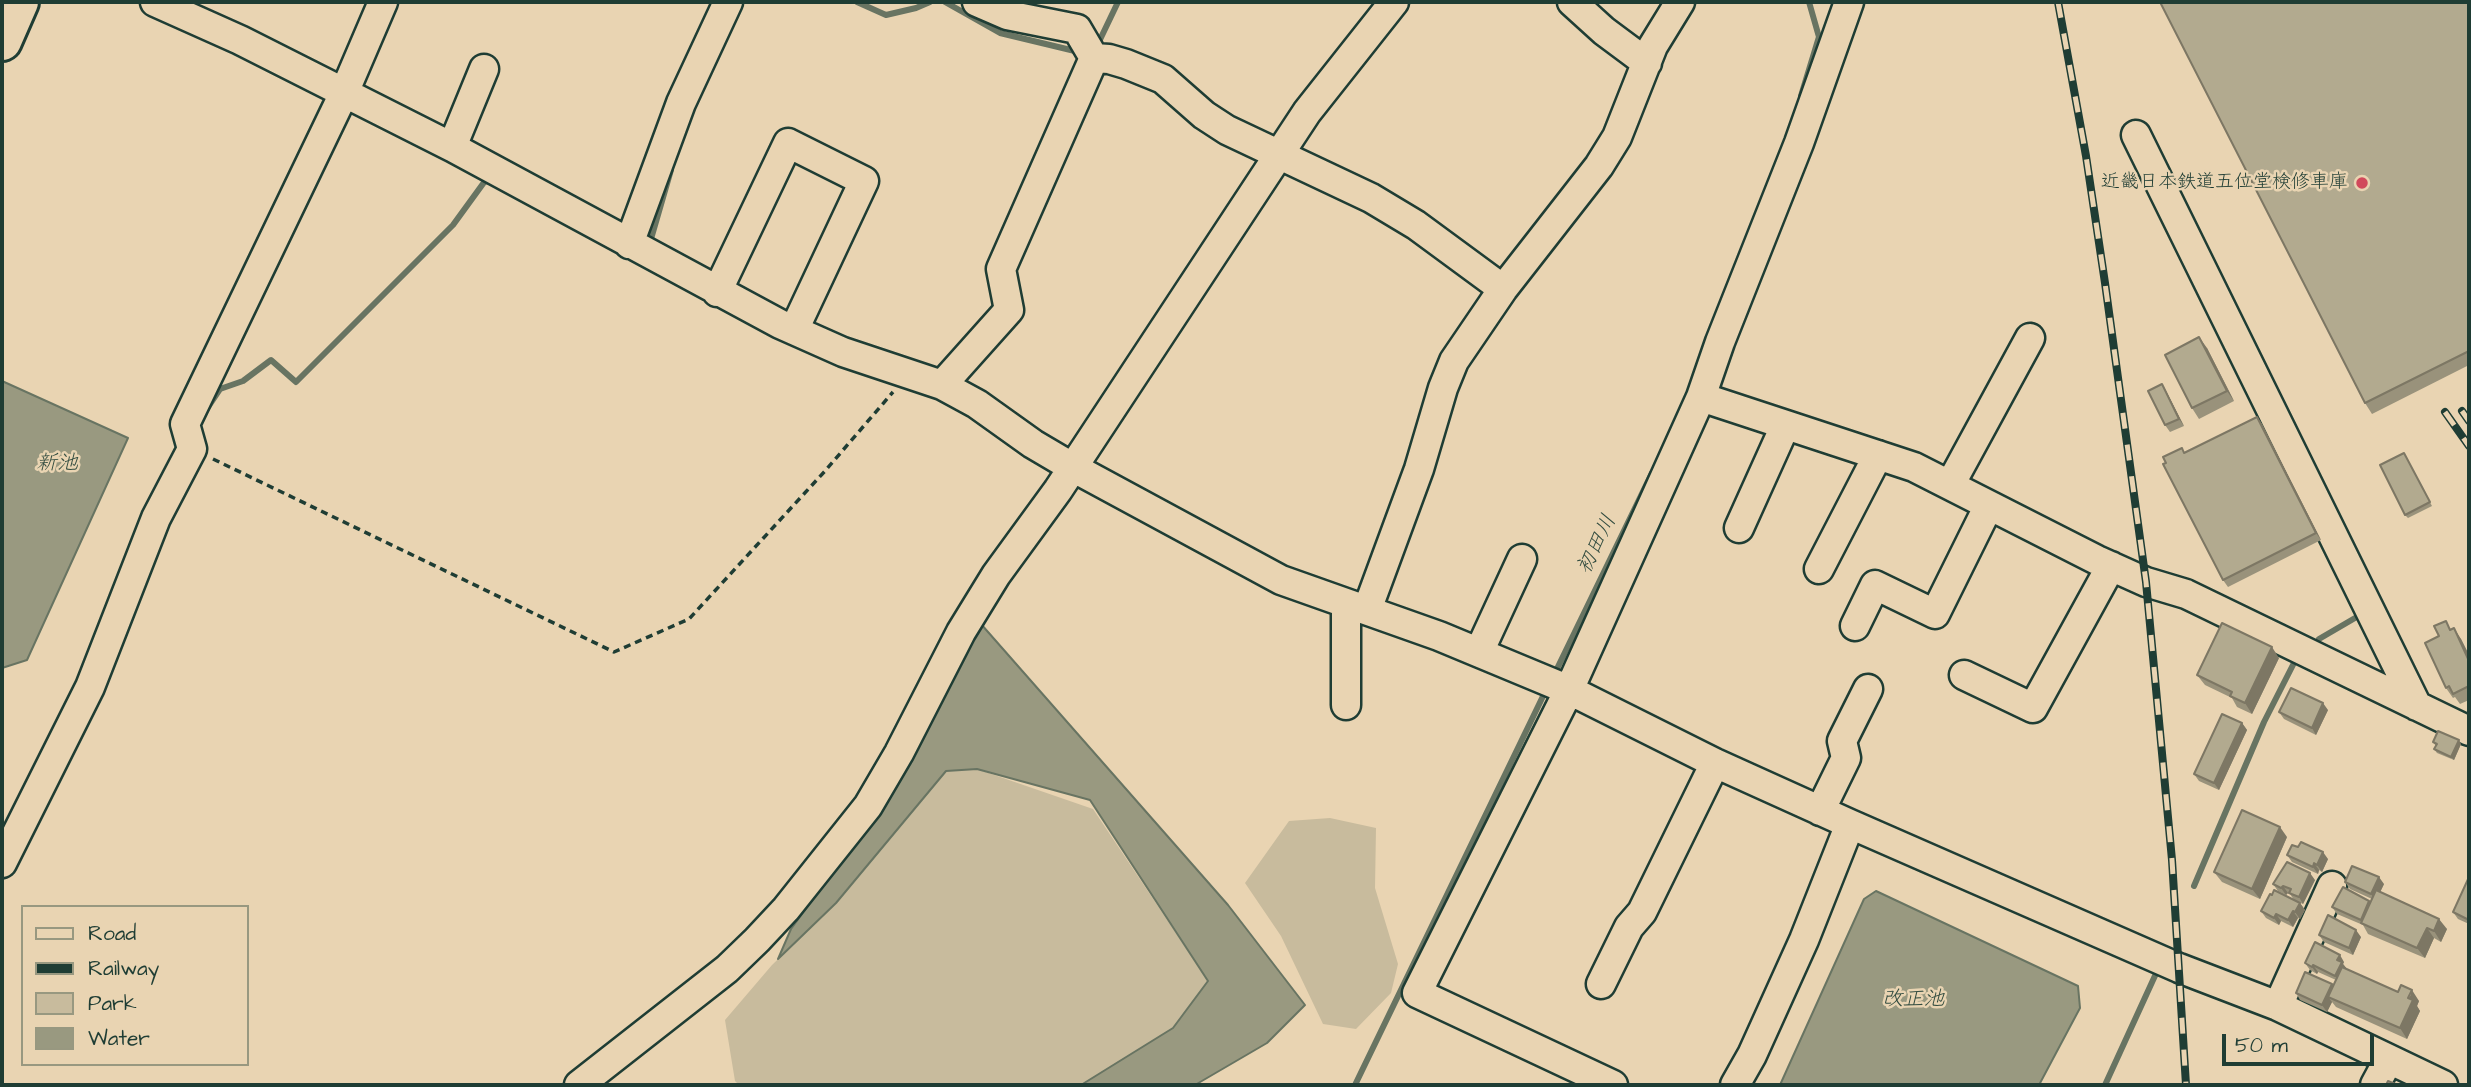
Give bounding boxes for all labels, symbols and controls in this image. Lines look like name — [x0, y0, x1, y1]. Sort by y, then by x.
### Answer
place label: 近畿日本鉄道五位堂検修車庫 — [2101, 172, 2348, 194]
marker: 近畿日本鉄道五位堂検修車庫 — [2354, 175, 2370, 191]
water label: 新池 — [36, 452, 78, 478]
water label: 初田川 — [1573, 511, 1623, 579]
legend — [21, 905, 248, 1066]
text: Road — [88, 919, 136, 948]
text: Railway — [88, 954, 159, 983]
water label: 改正池 — [1882, 988, 1944, 1014]
text: Park — [88, 989, 137, 1018]
scale bar — [2226, 1020, 2378, 1064]
text: Water — [88, 1024, 150, 1053]
text: 50 m — [2235, 1031, 2288, 1060]

